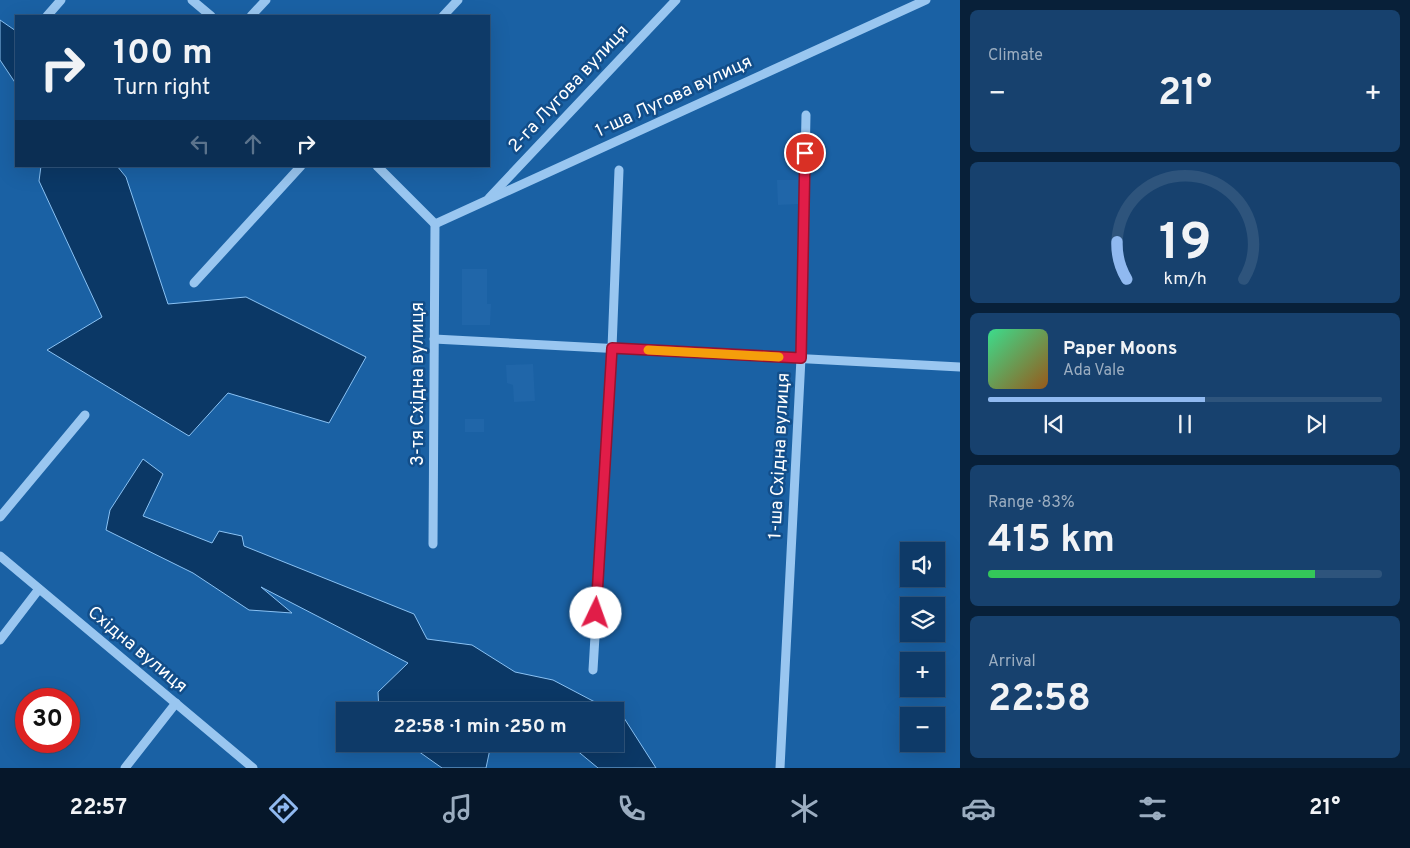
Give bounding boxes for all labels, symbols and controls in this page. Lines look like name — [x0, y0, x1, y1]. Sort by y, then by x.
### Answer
street label: 2-га Лугова вулиця — [504, 20, 634, 158]
text: 100 m — [113, 32, 213, 76]
icon: right — [30, 35, 95, 100]
text: Climate — [988, 46, 1043, 66]
street label: 1-ша Лугова вулиця — [592, 51, 756, 143]
text: 21° — [1158, 70, 1212, 119]
text: Turn right — [113, 75, 210, 102]
text: − — [988, 77, 1006, 113]
text: + — [1364, 77, 1382, 113]
icon: left — [186, 130, 214, 158]
icon: ahead — [239, 130, 267, 158]
icon: right — [292, 130, 320, 158]
pin — [784, 132, 826, 174]
icon: arrive — [791, 139, 819, 167]
text: 19 — [1159, 212, 1211, 278]
text: km/h — [1163, 268, 1207, 291]
street label: 3-тя Східна вулиця — [407, 302, 430, 466]
text: Paper Moons — [1063, 337, 1177, 361]
text: Ada Vale — [1063, 361, 1125, 381]
street label: 1-ша Східна вулиця — [764, 372, 796, 540]
icon: previous — [1040, 410, 1068, 438]
icon: pause — [1171, 410, 1199, 438]
icon: next — [1302, 410, 1330, 438]
text: Range · 83% — [988, 493, 1075, 513]
text: 415 km — [988, 517, 1115, 566]
map controls — [900, 542, 945, 752]
button: sound — [900, 542, 945, 587]
position arrow — [569, 586, 621, 638]
button: layers — [900, 597, 945, 642]
street label: Східна вулиця — [82, 601, 192, 699]
button: + — [900, 652, 945, 697]
text: Arrival — [988, 652, 1036, 672]
text: 22:58 — [988, 676, 1091, 725]
speed limit sign: 30 — [15, 688, 80, 753]
button: − — [900, 707, 945, 752]
text: 22:58 · 1 min · 250 m — [393, 715, 567, 739]
icon: directions — [266, 791, 301, 826]
icon: music — [440, 791, 475, 826]
icon: phone — [614, 791, 649, 826]
icon: climate — [787, 791, 822, 826]
icon: car — [961, 791, 996, 826]
icon: filters — [1135, 791, 1170, 826]
text: 22:57 — [69, 795, 127, 822]
text: 21° — [1309, 795, 1340, 822]

